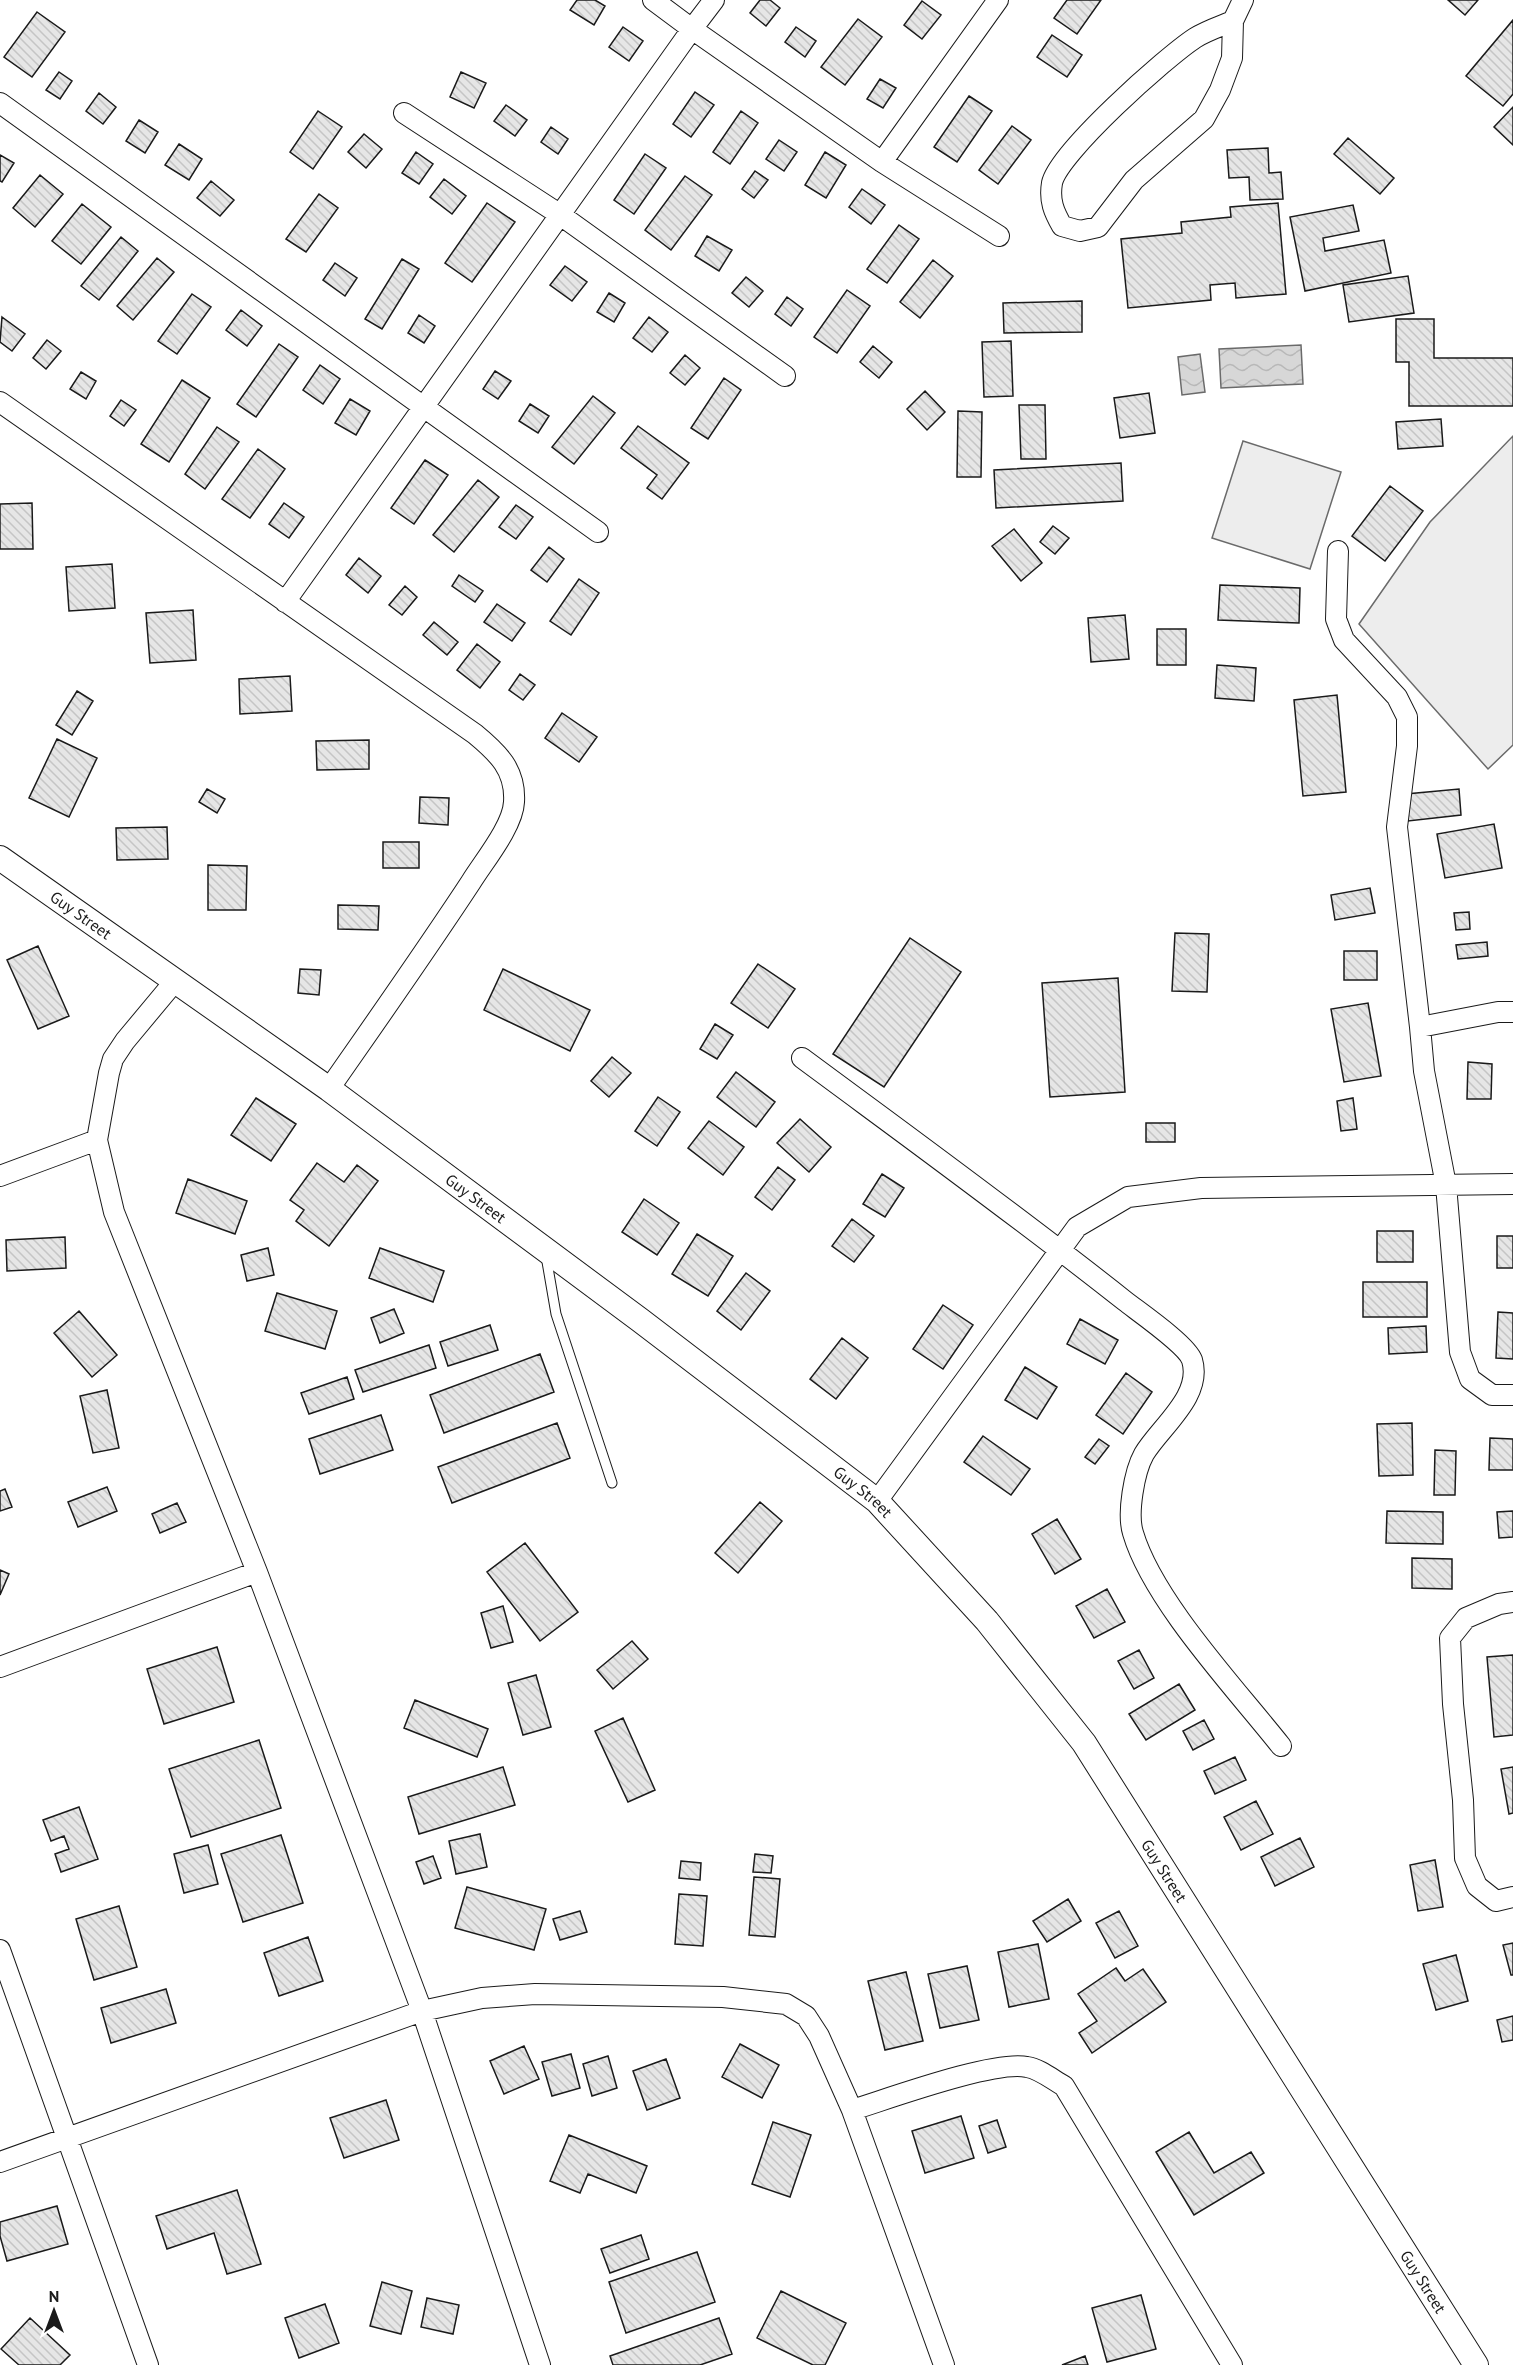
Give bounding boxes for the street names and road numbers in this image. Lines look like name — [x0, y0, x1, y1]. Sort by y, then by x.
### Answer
street label: Guy Street — [46, 886, 116, 944]
street label: Guy Street — [442, 1169, 511, 1228]
street label: Guy Street — [830, 1462, 897, 1522]
street label: Guy Street — [1137, 1835, 1192, 1906]
street label: Guy Street — [1396, 2247, 1451, 2317]

